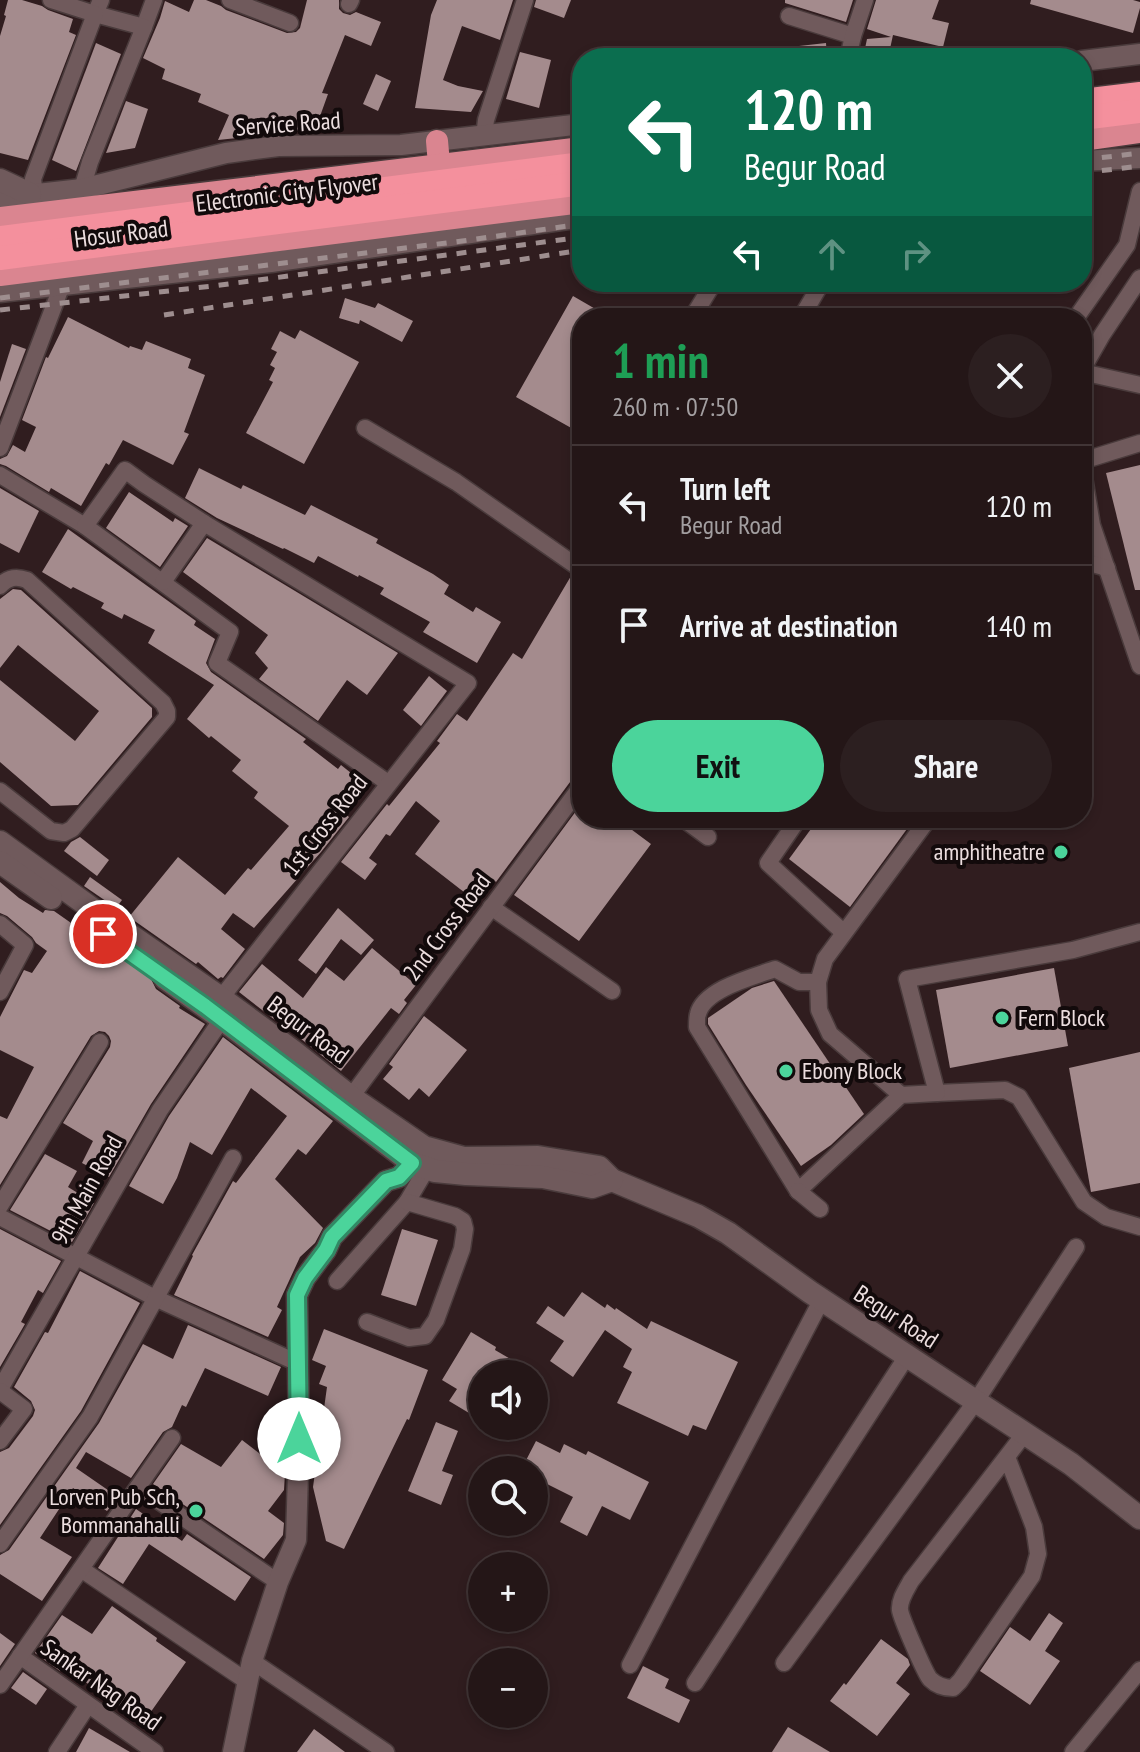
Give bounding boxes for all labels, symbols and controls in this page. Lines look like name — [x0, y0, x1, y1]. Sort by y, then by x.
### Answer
text: 120 m — [744, 73, 873, 145]
icon: left — [612, 80, 716, 184]
street label: Service Road — [234, 104, 342, 143]
text: Begur Road — [744, 143, 886, 190]
street label: Electronic City Flyover — [194, 166, 380, 219]
street label: Hosur Road — [72, 212, 170, 255]
icon: left — [726, 232, 770, 276]
icon: ahead — [810, 232, 854, 276]
icon: right — [894, 232, 938, 276]
text: 1 min — [612, 329, 709, 391]
button: close — [968, 334, 1052, 418]
text: 260 m · 07:50 — [612, 390, 738, 423]
text: Turn left — [680, 469, 770, 508]
icon: left — [612, 483, 656, 527]
text: 120 m — [986, 486, 1052, 525]
text: Begur Road — [680, 508, 782, 541]
icon: arrive — [612, 603, 656, 647]
text: Arrive at destination — [680, 606, 898, 645]
text: 140 m — [986, 606, 1052, 645]
button: Exit — [612, 720, 824, 812]
button: Share — [840, 720, 1052, 812]
street label: 1st Cross Road — [275, 768, 374, 882]
place label: amphitheatre — [934, 836, 1045, 867]
marker: amphitheatre — [1052, 843, 1070, 861]
street label: 2nd Cross Road — [396, 867, 497, 987]
pin — [69, 900, 137, 968]
icon: arrive — [81, 912, 125, 956]
street label: Begur Road — [261, 989, 355, 1070]
place label: Fern Block — [1018, 1002, 1106, 1033]
marker: Fern Block — [993, 1009, 1011, 1027]
place label: Ebony Block — [802, 1055, 903, 1086]
marker: Ebony Block — [777, 1062, 795, 1080]
street label: 9th Main Road — [44, 1130, 129, 1250]
street label: Begur Road — [848, 1278, 944, 1355]
map controls — [468, 1360, 548, 1728]
button: sound — [468, 1360, 548, 1440]
position arrow — [257, 1397, 341, 1481]
button: search — [468, 1456, 548, 1536]
place label: Lorven Pub Sch, Bommanahalli — [49, 1481, 180, 1540]
marker: Lorven Pub Sch, Bommanahalli — [187, 1502, 205, 1520]
button: + — [468, 1552, 548, 1632]
street label: Sankar Nag Road — [35, 1632, 167, 1737]
button: − — [468, 1648, 548, 1728]

